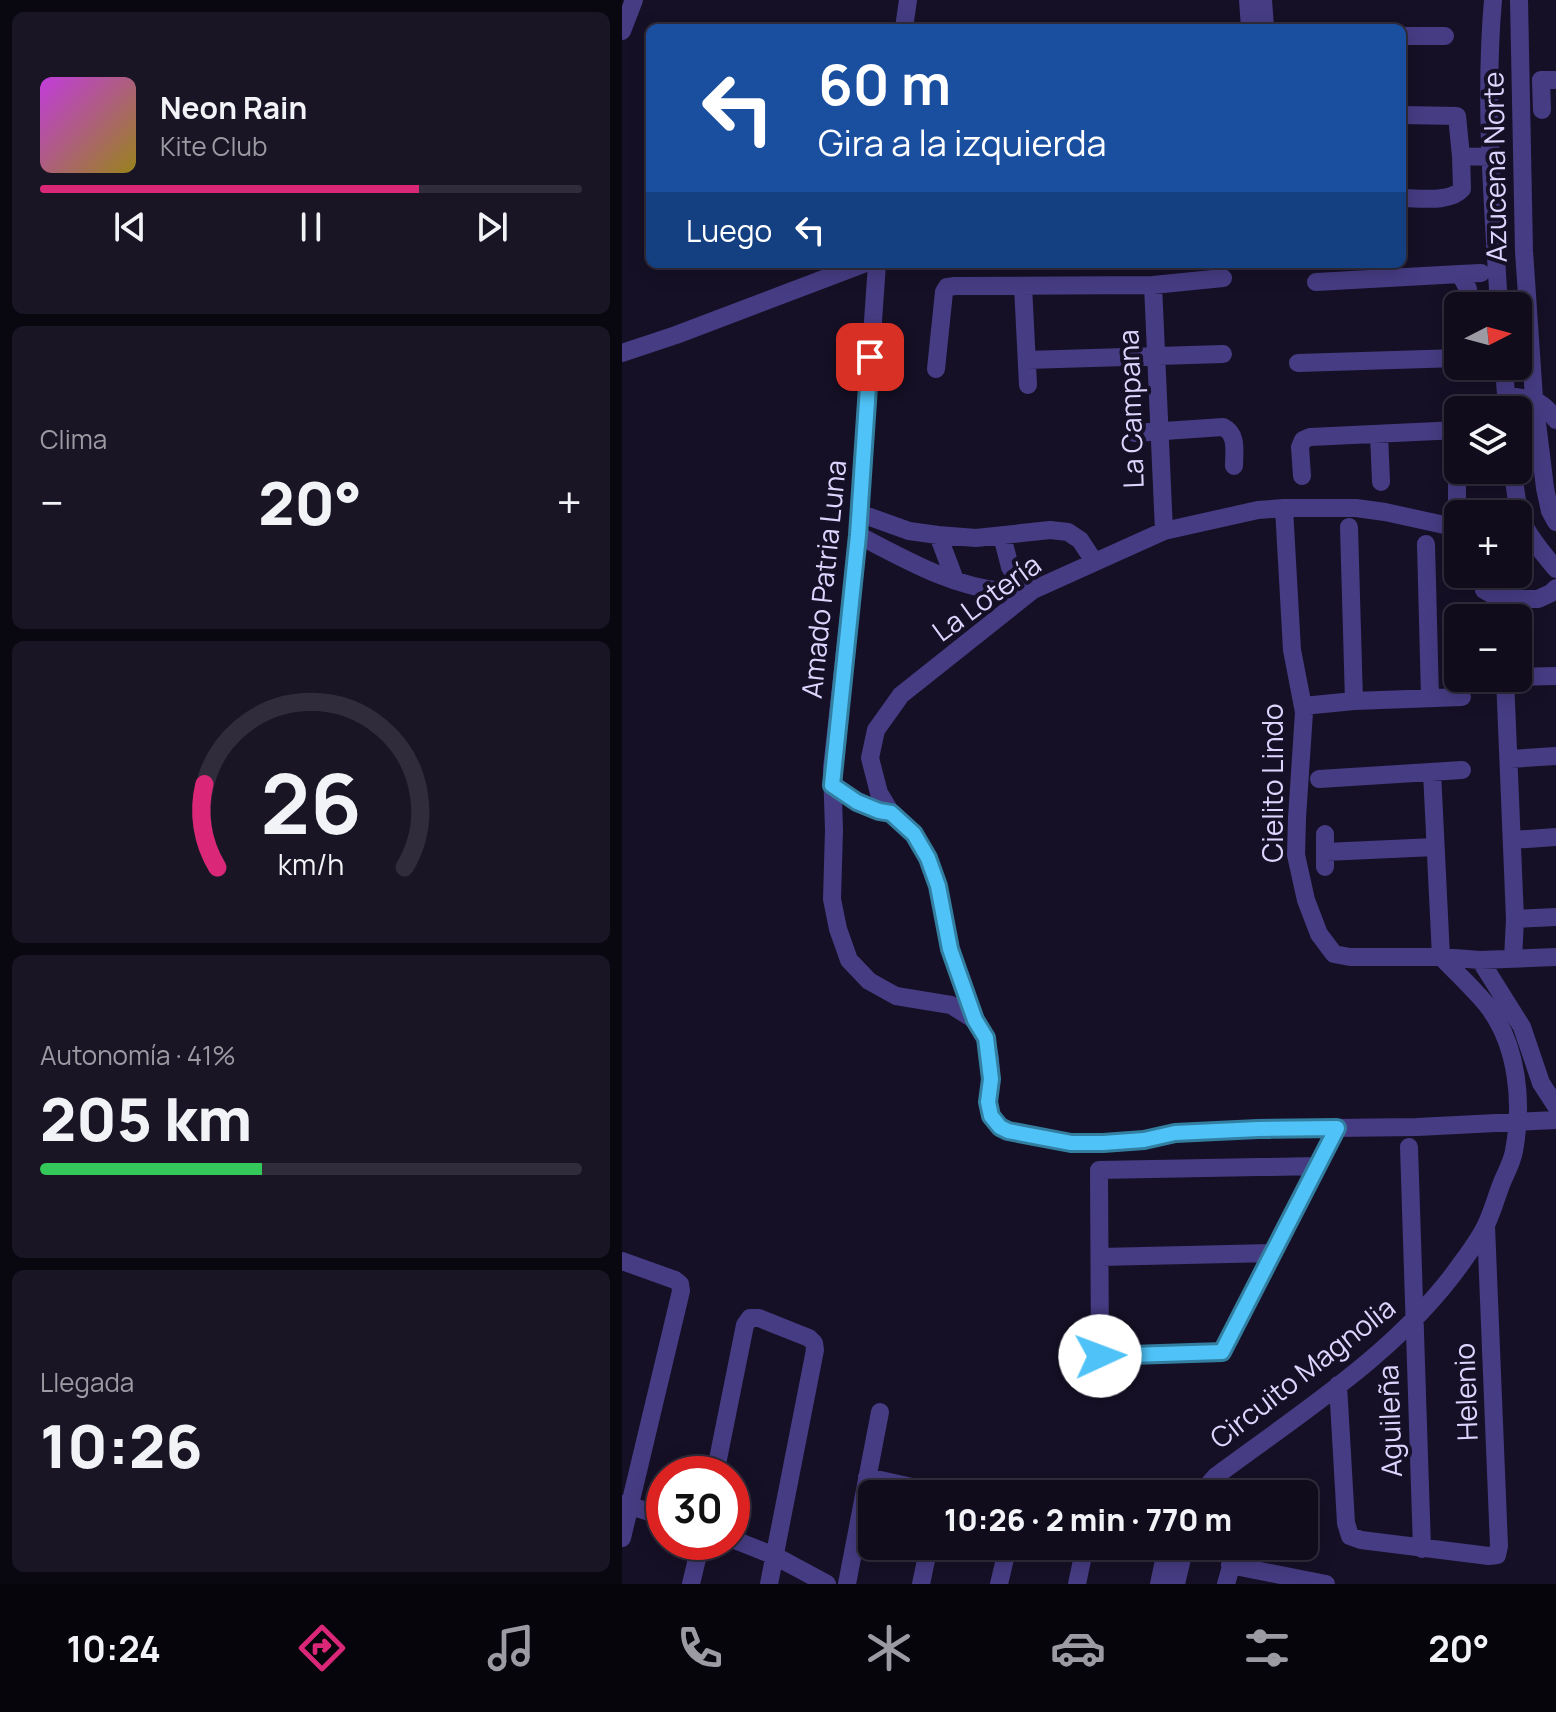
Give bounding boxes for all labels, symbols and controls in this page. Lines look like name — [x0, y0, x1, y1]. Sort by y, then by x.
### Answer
text: 60 m — [818, 45, 951, 122]
icon: left — [686, 56, 790, 160]
street label: Azucena Norte — [1473, 71, 1515, 263]
text: Neon Rain — [160, 87, 307, 128]
text: Gira a la izquierda — [818, 118, 1107, 167]
text: Kite Club — [160, 128, 267, 164]
icon: previous — [108, 205, 152, 249]
icon: pause — [289, 205, 333, 249]
icon: next — [470, 205, 514, 249]
icon: left — [788, 208, 832, 252]
text: Luego — [686, 210, 772, 251]
north arrow — [1444, 292, 1532, 380]
map controls — [1444, 292, 1532, 692]
pin — [836, 323, 904, 391]
street label: La Campana — [1108, 329, 1152, 489]
icon: arrive — [848, 335, 892, 379]
button: layers — [1444, 396, 1532, 484]
text: Clima — [40, 421, 107, 457]
street label: Amado Patria Luna — [792, 458, 854, 700]
text: 20° — [258, 461, 362, 543]
text: − — [40, 472, 64, 532]
text: + — [557, 472, 582, 532]
button: + — [1444, 500, 1532, 588]
street label: La Lotería — [924, 545, 1048, 649]
button: − — [1444, 604, 1532, 692]
street label: Cielito Lindo — [1253, 703, 1291, 863]
text: 26 — [260, 745, 362, 859]
text: km/h — [278, 845, 344, 884]
text: Autonomía · 41% — [40, 1037, 236, 1073]
text: 205 km — [40, 1077, 252, 1159]
street label: Circuito Magnolia — [1202, 1288, 1402, 1456]
position arrow — [1058, 1314, 1142, 1398]
street label: Helenio — [1444, 1342, 1486, 1442]
text: Llegada — [40, 1364, 134, 1400]
street label: Aguileña — [1368, 1364, 1410, 1478]
text: 10:26 — [40, 1404, 203, 1486]
speed limit sign: 30 — [646, 1456, 750, 1560]
text: 10:26 · 2 min · 770 m — [944, 1499, 1232, 1540]
icon: directions — [294, 1620, 350, 1676]
icon: music — [483, 1620, 539, 1676]
icon: phone — [672, 1620, 728, 1676]
icon: climate — [861, 1620, 917, 1676]
icon: car — [1050, 1620, 1106, 1676]
icon: filters — [1239, 1620, 1295, 1676]
text: 10:24 — [67, 1624, 161, 1673]
text: 20° — [1428, 1624, 1489, 1673]

